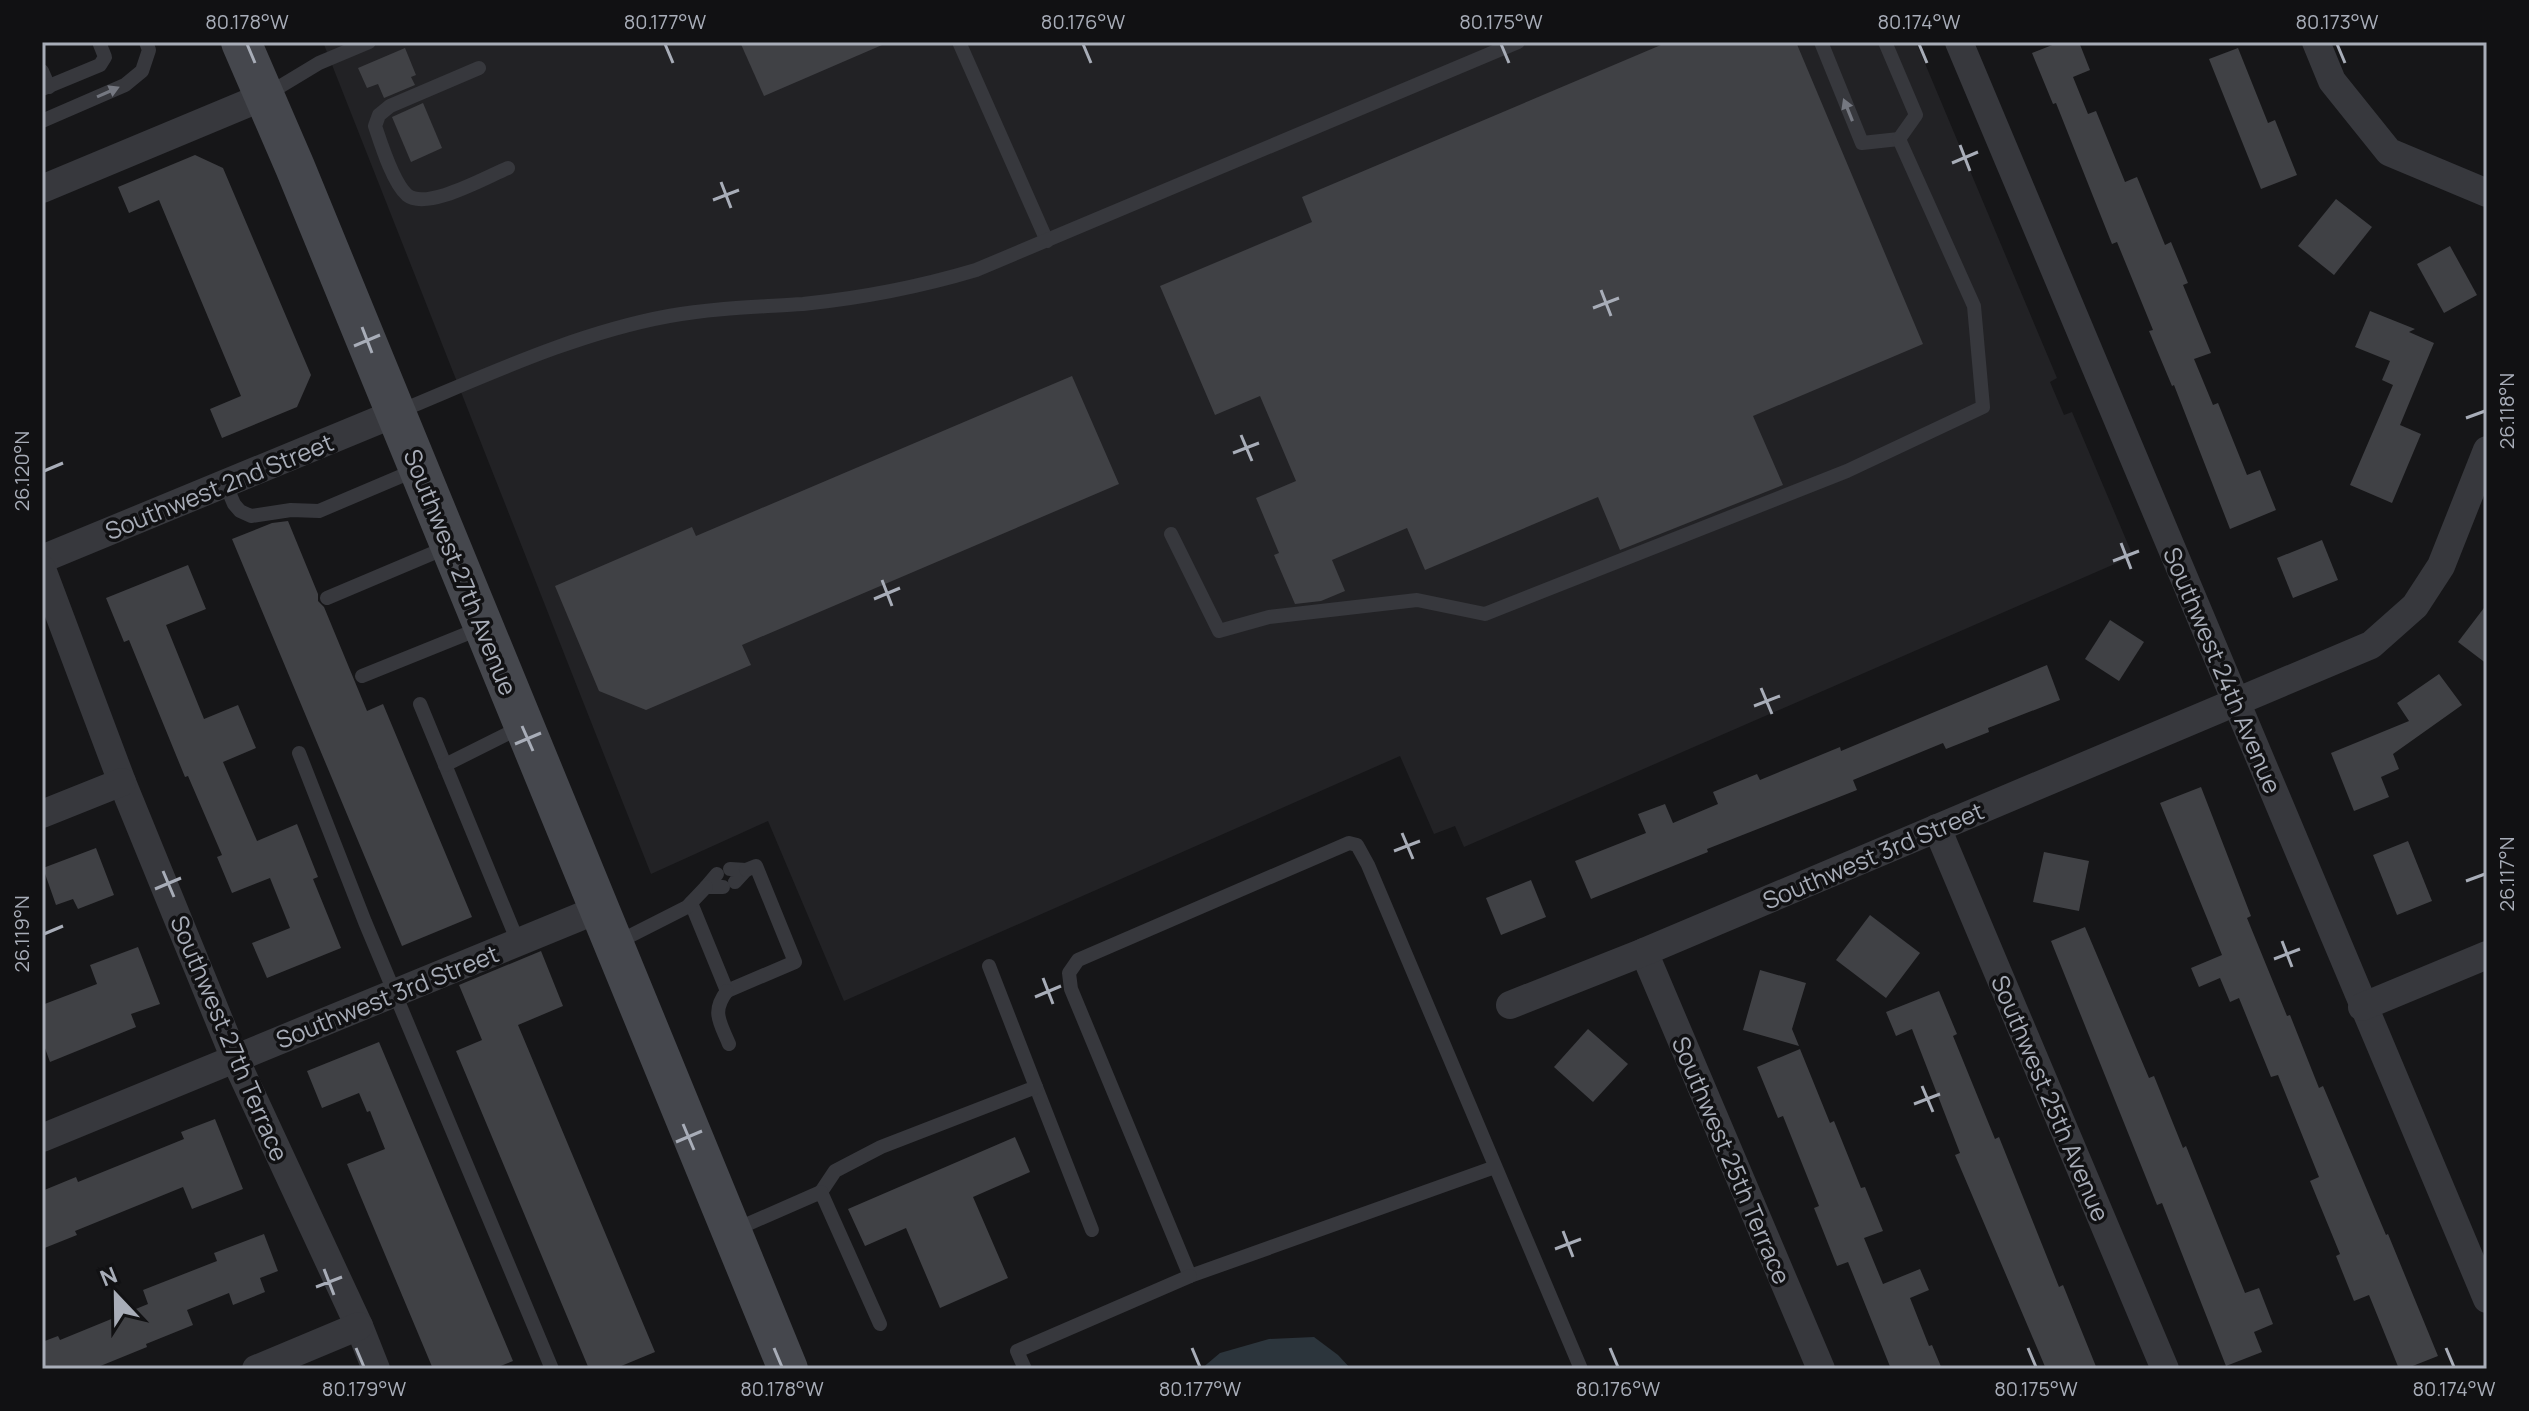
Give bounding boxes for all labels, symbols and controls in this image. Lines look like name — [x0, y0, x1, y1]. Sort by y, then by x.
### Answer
text: 80.178°W — [205, 8, 289, 35]
text: 80.177°W — [624, 8, 707, 35]
text: 80.176°W — [1041, 8, 1126, 35]
text: 80.175°W — [1459, 8, 1543, 35]
text: 80.174°W — [1877, 8, 1961, 35]
text: 80.173°W — [2295, 8, 2379, 35]
one-way arrow — [96, 86, 119, 99]
one-way arrow — [1842, 98, 1855, 122]
text: 26.118°N — [2493, 373, 2520, 449]
street label: Southwest 2nd Street — [100, 425, 338, 547]
text: 26.120°N — [8, 431, 35, 511]
street label: Southwest 27th Avenue — [397, 444, 525, 700]
street label: Southwest 24th Avenue — [2156, 542, 2290, 798]
street label: Southwest 3rd Street — [1757, 793, 1989, 917]
text: 26.117°N — [2493, 837, 2520, 911]
text: 26.119°N — [8, 895, 35, 973]
street label: Southwest 27th Terrace — [163, 910, 297, 1166]
street label: Southwest 3rd Street — [271, 936, 503, 1056]
street label: Southwest 25th Avenue — [1984, 970, 2118, 1226]
street label: Southwest 25th Terrace — [1665, 1031, 1799, 1289]
north arrow — [76, 1255, 156, 1335]
text: N — [96, 1260, 121, 1293]
text: 80.179°W — [322, 1375, 407, 1402]
text: 80.178°W — [740, 1375, 824, 1402]
text: 80.177°W — [1159, 1375, 1242, 1402]
text: 80.176°W — [1576, 1375, 1661, 1402]
text: 80.175°W — [1994, 1375, 2078, 1402]
text: 80.174°W — [2412, 1375, 2496, 1402]

